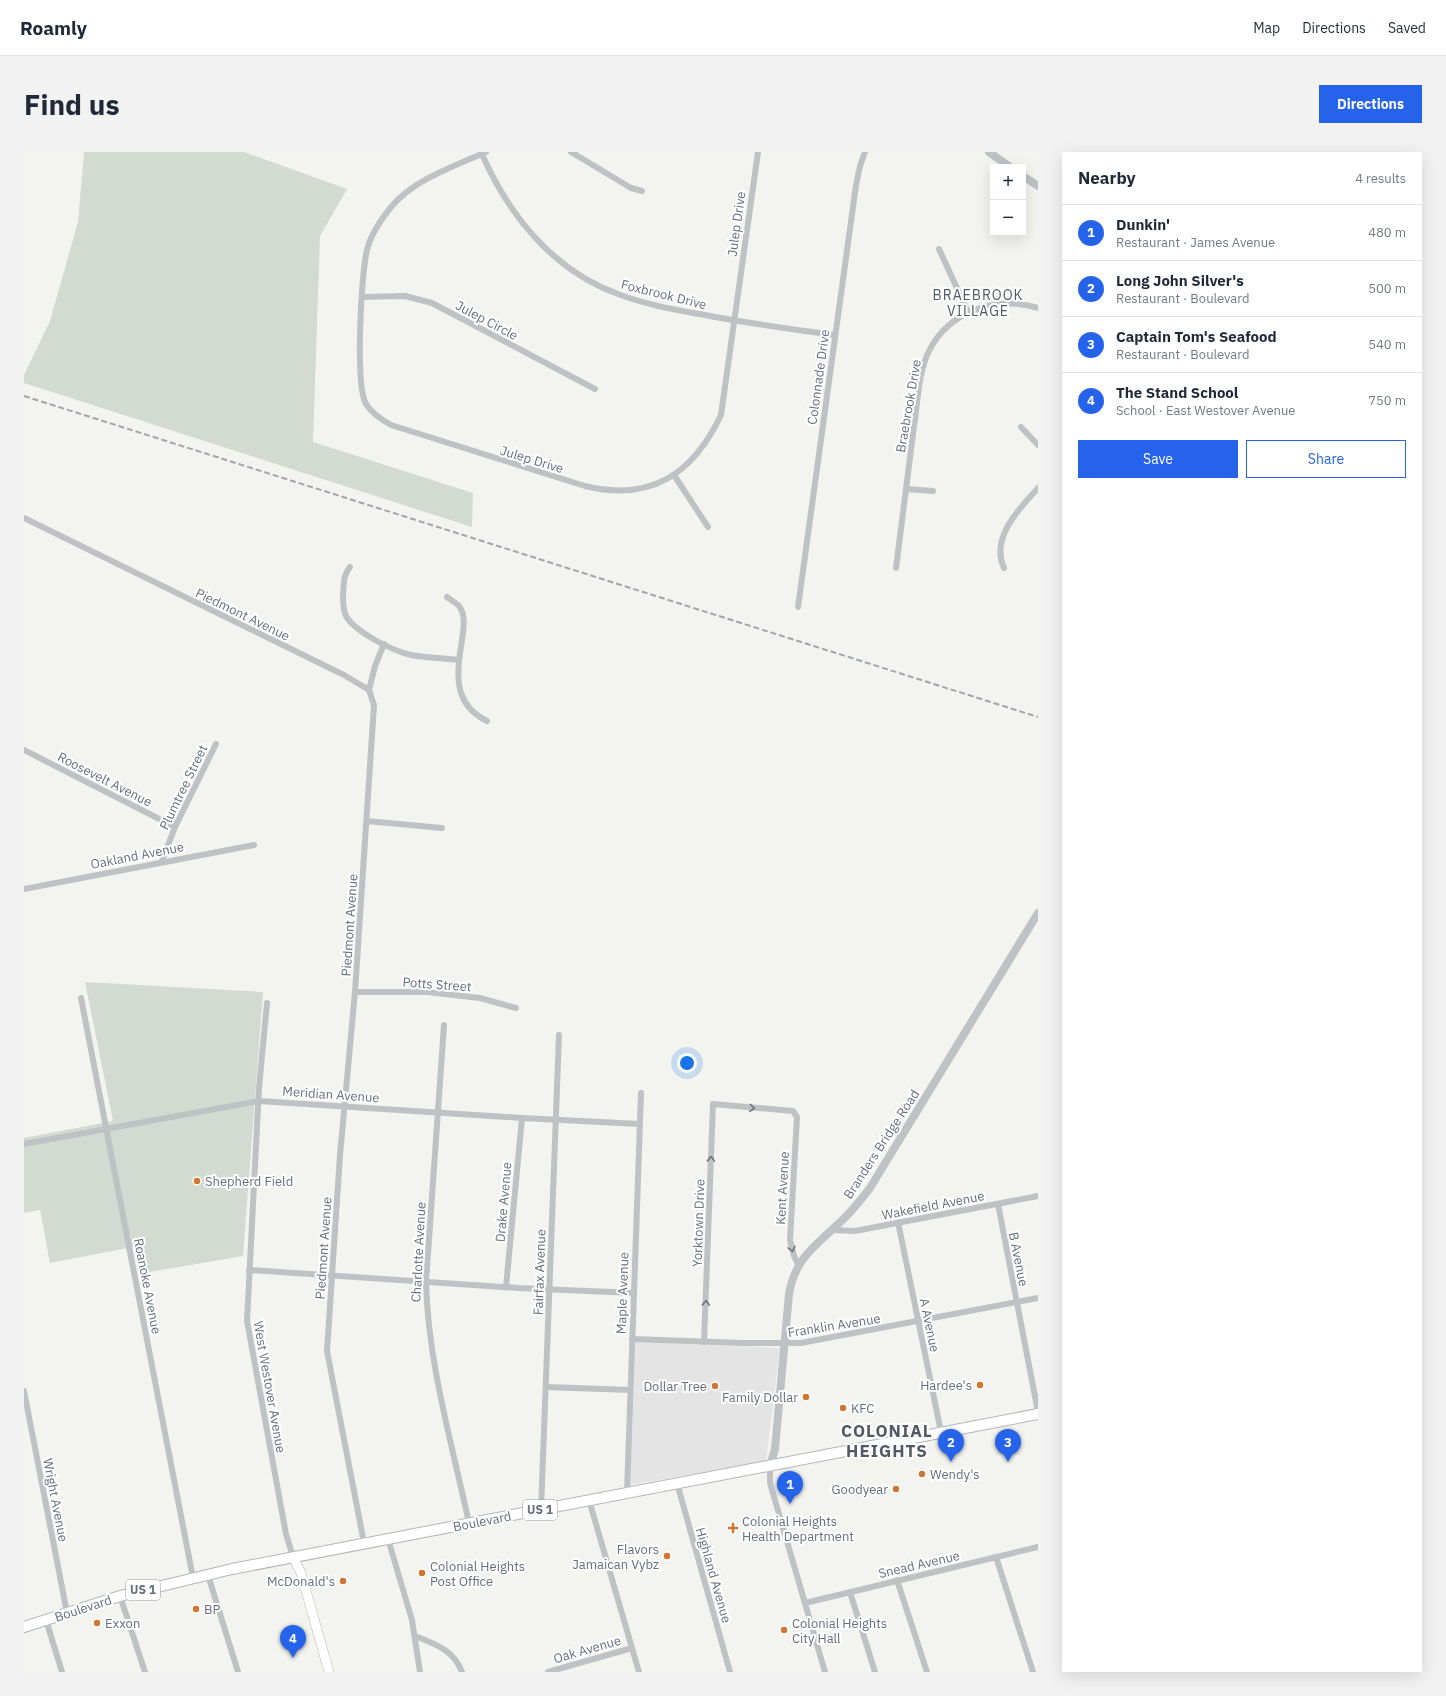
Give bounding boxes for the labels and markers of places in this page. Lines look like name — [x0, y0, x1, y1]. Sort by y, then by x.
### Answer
place label: Shepherd Field — [205, 1173, 293, 1190]
marker: Shepherd Field — [192, 1176, 202, 1186]
place label: Hardee's — [920, 1377, 972, 1394]
place label: Dollar Tree — [643, 1378, 707, 1395]
marker: Hardee's — [975, 1380, 985, 1390]
marker: Dollar Tree — [710, 1381, 720, 1391]
place label: Family Dollar — [722, 1389, 798, 1406]
marker: Family Dollar — [801, 1392, 811, 1402]
place label: KFC — [851, 1400, 874, 1417]
marker: KFC — [838, 1403, 848, 1413]
pin: 2 — [938, 1429, 964, 1462]
pin: 3 — [995, 1429, 1021, 1462]
place label: Wendy's — [930, 1466, 980, 1483]
marker: Wendy's — [917, 1469, 927, 1479]
pin: 1 — [777, 1471, 803, 1504]
place label: Goodyear — [832, 1481, 888, 1498]
marker: Goodyear — [891, 1484, 901, 1494]
place label: Colonial Heights Health Department — [742, 1513, 854, 1545]
marker: Colonial Heights Health Department — [727, 1522, 739, 1534]
place label: Flavors Jamaican Vybz — [572, 1541, 659, 1573]
marker: Flavors Jamaican Vybz — [662, 1551, 672, 1561]
place label: Colonial Heights Post Office — [430, 1558, 525, 1590]
marker: Colonial Heights Post Office — [417, 1568, 427, 1578]
place label: McDonald's — [267, 1573, 335, 1590]
marker: McDonald's — [338, 1576, 348, 1586]
place label: BP — [204, 1601, 220, 1618]
marker: BP — [191, 1604, 201, 1614]
place label: Exxon — [105, 1615, 140, 1632]
place label: Colonial Heights City Hall — [792, 1615, 887, 1647]
marker: Exxon — [92, 1618, 102, 1628]
pin: 4 — [280, 1625, 306, 1658]
marker: Colonial Heights City Hall — [779, 1625, 789, 1635]

